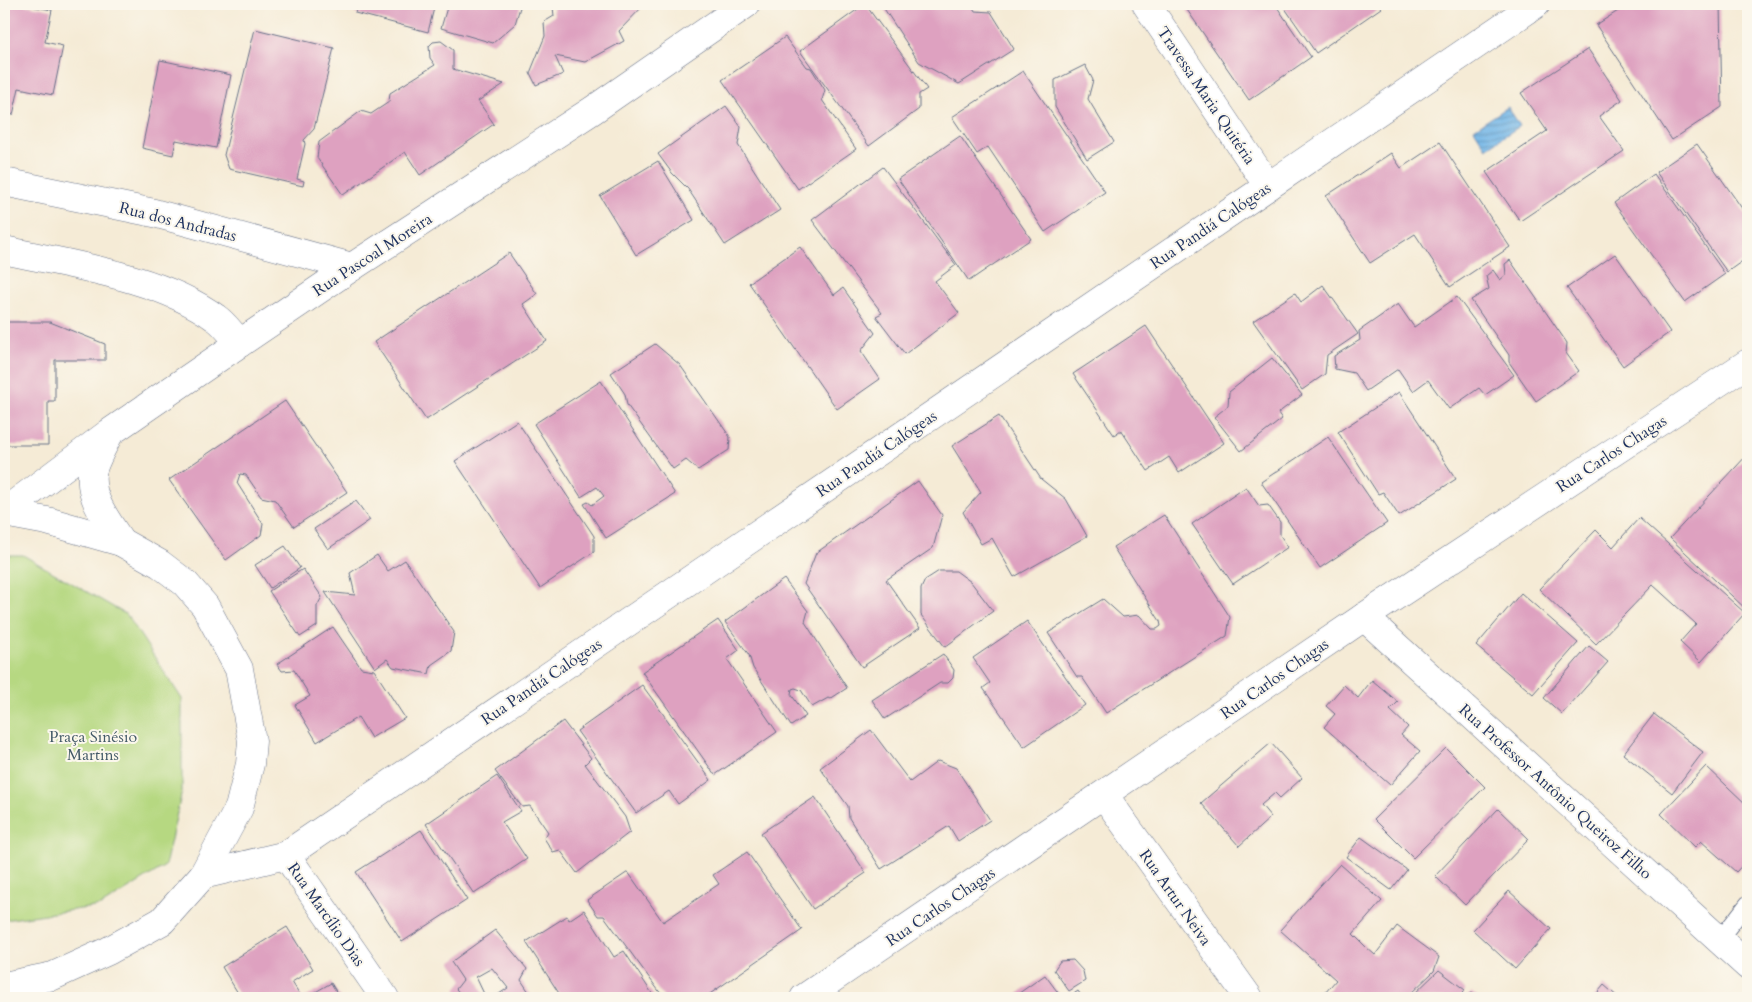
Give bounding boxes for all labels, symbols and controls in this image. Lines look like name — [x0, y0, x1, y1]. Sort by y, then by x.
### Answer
street label: Travessa Maria Quitéria — [1152, 22, 1261, 169]
street label: Rua Pandiá Calógeas — [1146, 177, 1275, 274]
street label: Rua dos Andradas — [117, 197, 239, 247]
street label: Rua Pascoal Moreira — [309, 208, 437, 302]
street label: Rua Pandiá Calógeas — [812, 405, 941, 502]
street label: Rua Carlos Chagas — [1552, 410, 1671, 498]
street label: Rua Pandiá Calógeas — [477, 633, 606, 730]
street label: Rua Carlos Chagas — [1216, 633, 1333, 724]
street label: Rua Professor Antônio Queiroz Filho — [1454, 699, 1657, 885]
park label: Praça Sinésio Martins — [49, 726, 137, 766]
street label: Rua Artur Neiva — [1134, 845, 1217, 950]
street label: Rua Marcílio Dias — [282, 858, 370, 971]
street label: Rua Carlos Chagas — [882, 862, 1000, 952]

